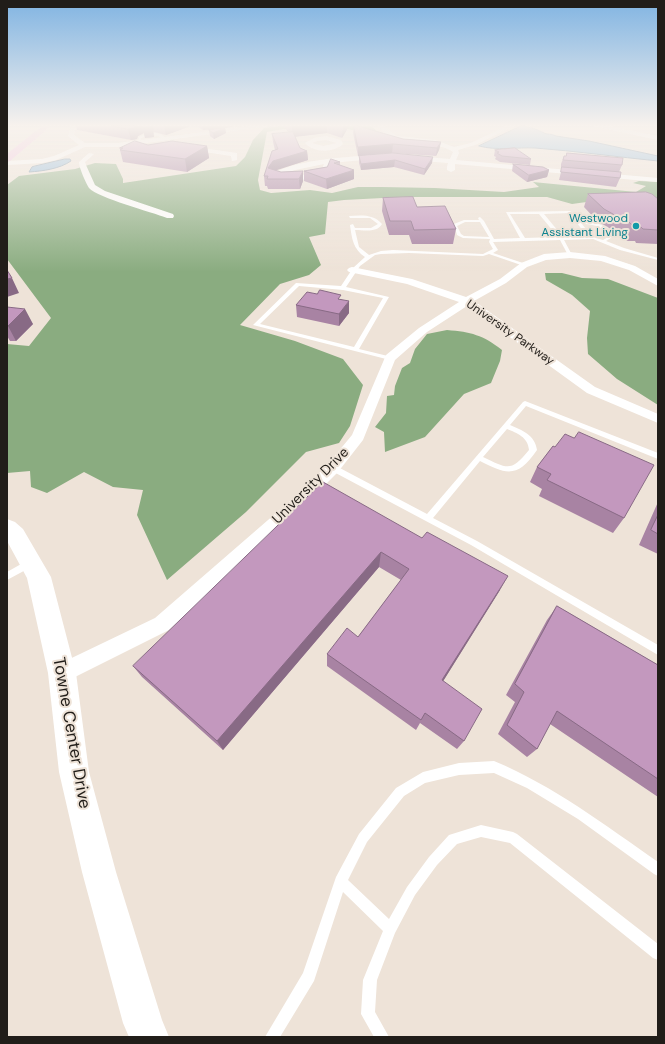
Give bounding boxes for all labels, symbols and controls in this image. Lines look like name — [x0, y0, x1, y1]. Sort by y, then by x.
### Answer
place label: Westwood Assistant Living — [541, 212, 628, 240]
marker: Westwood Assistant Living — [631, 221, 641, 231]
street label: University Parkway — [463, 297, 557, 369]
street label: University Drive — [269, 444, 353, 528]
street label: Towne Center Drive — [48, 656, 94, 810]

